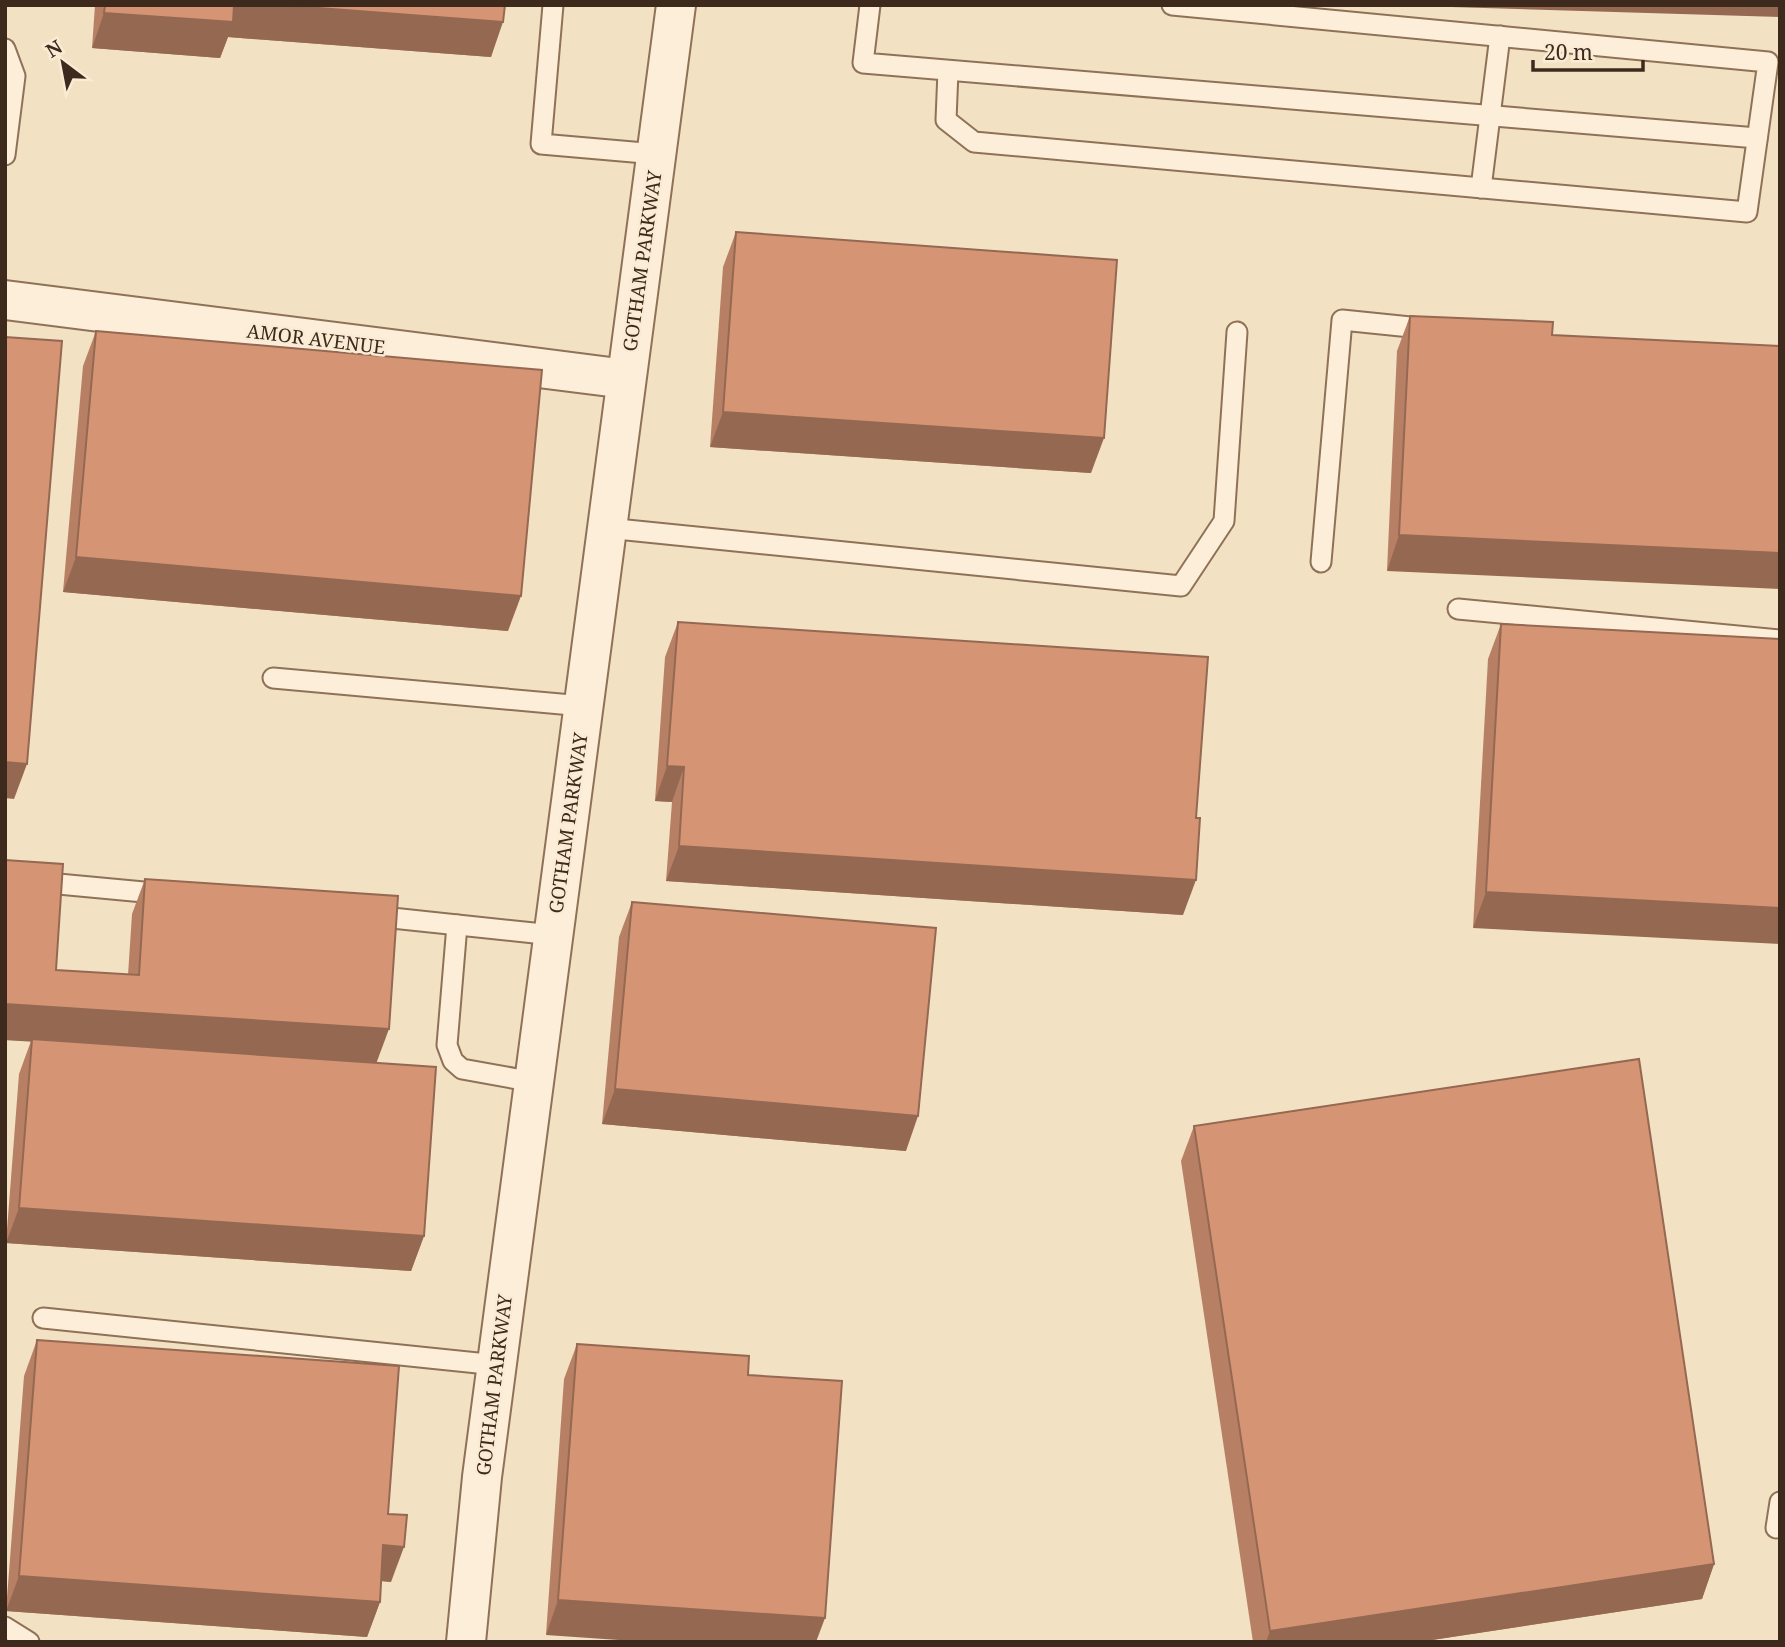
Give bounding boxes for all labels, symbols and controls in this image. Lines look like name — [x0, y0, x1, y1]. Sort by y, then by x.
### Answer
north arrow — [28, 28, 98, 98]
scale bar — [1533, 28, 1643, 72]
text: N — [41, 34, 67, 64]
text: 20 m — [1544, 38, 1593, 66]
street label: GOTHAM PARKWAY — [616, 169, 668, 353]
street label: AMOR AVENUE — [245, 318, 387, 360]
street label: GOTHAM PARKWAY — [542, 731, 594, 915]
street label: GOTHAM PARKWAY — [470, 1293, 518, 1477]

